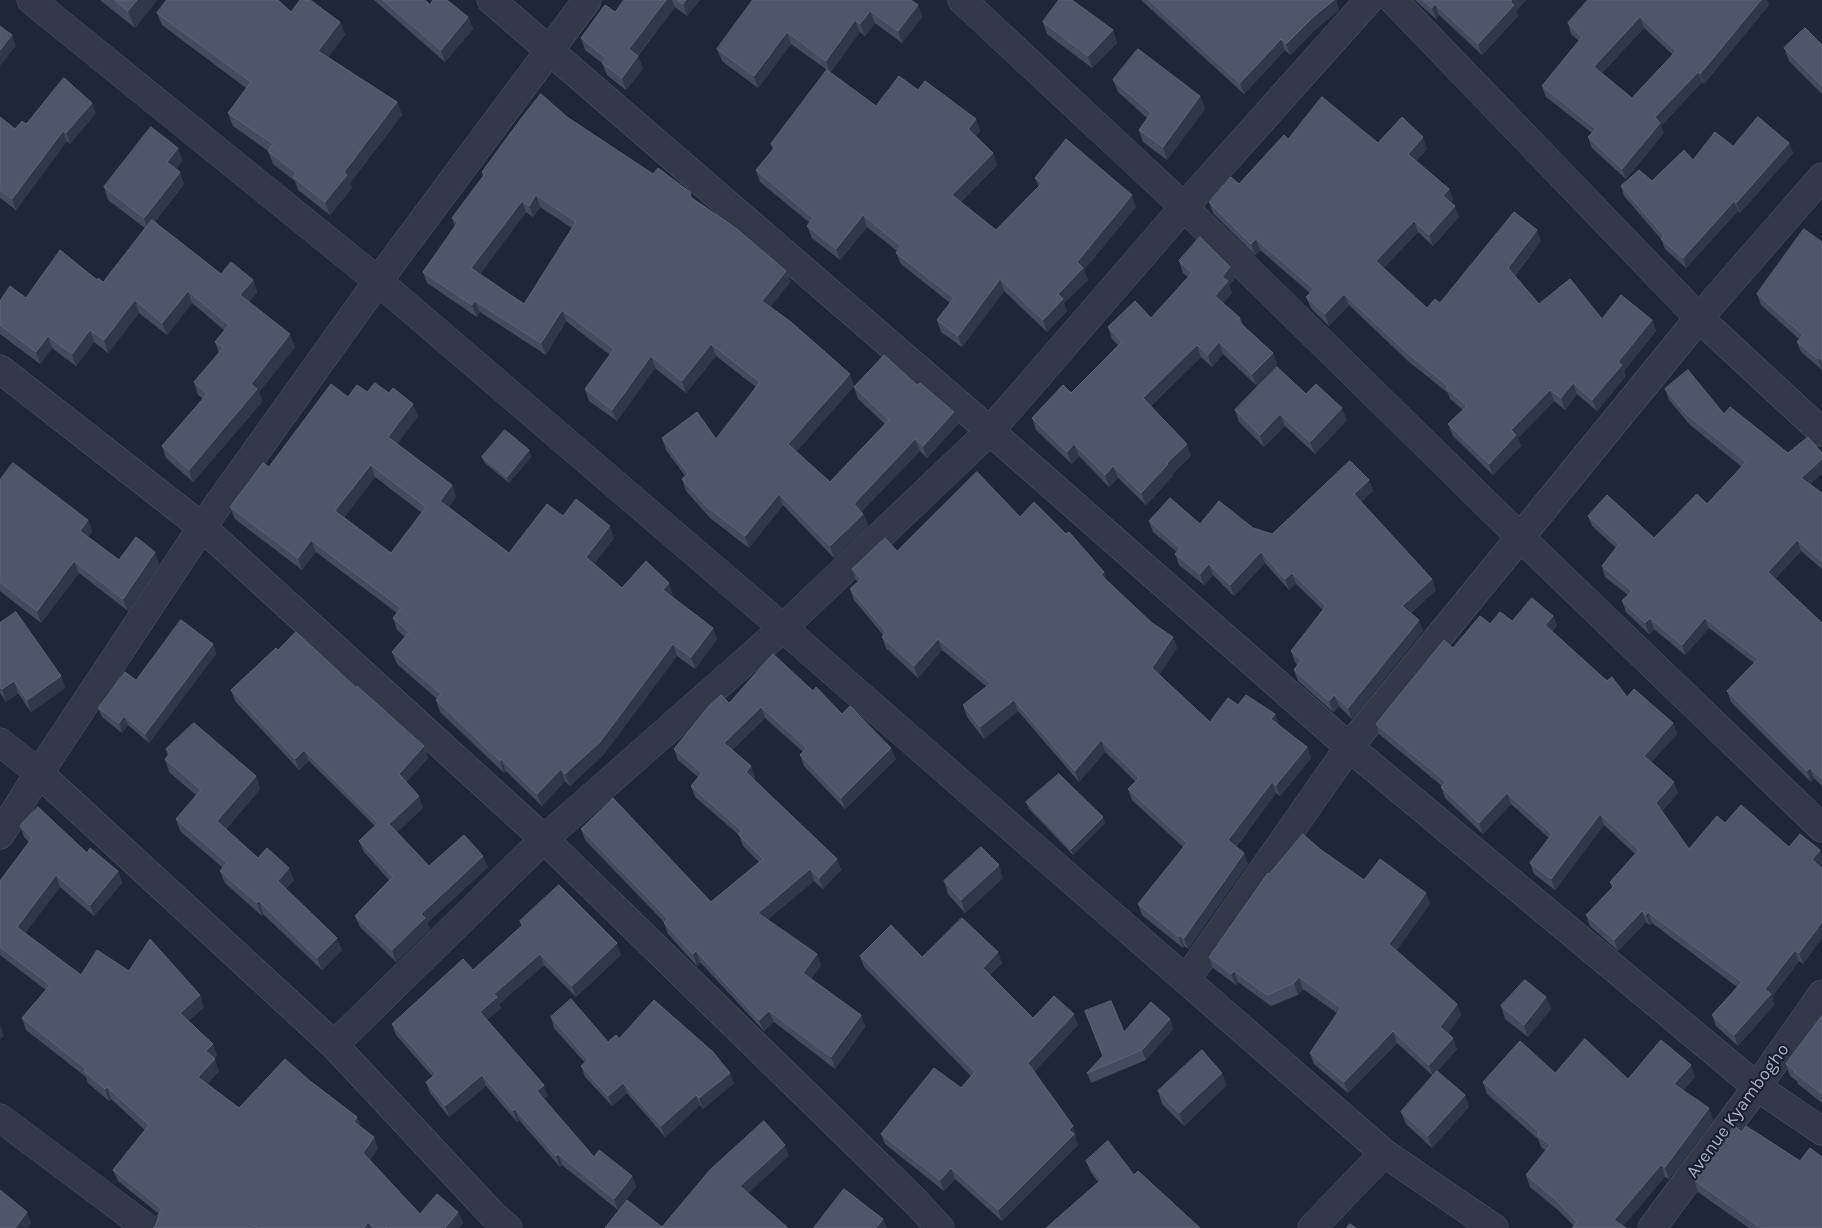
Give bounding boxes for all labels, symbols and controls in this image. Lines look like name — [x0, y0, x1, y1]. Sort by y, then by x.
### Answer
street label: Avenue Kyambogho — [1682, 1040, 1794, 1182]

